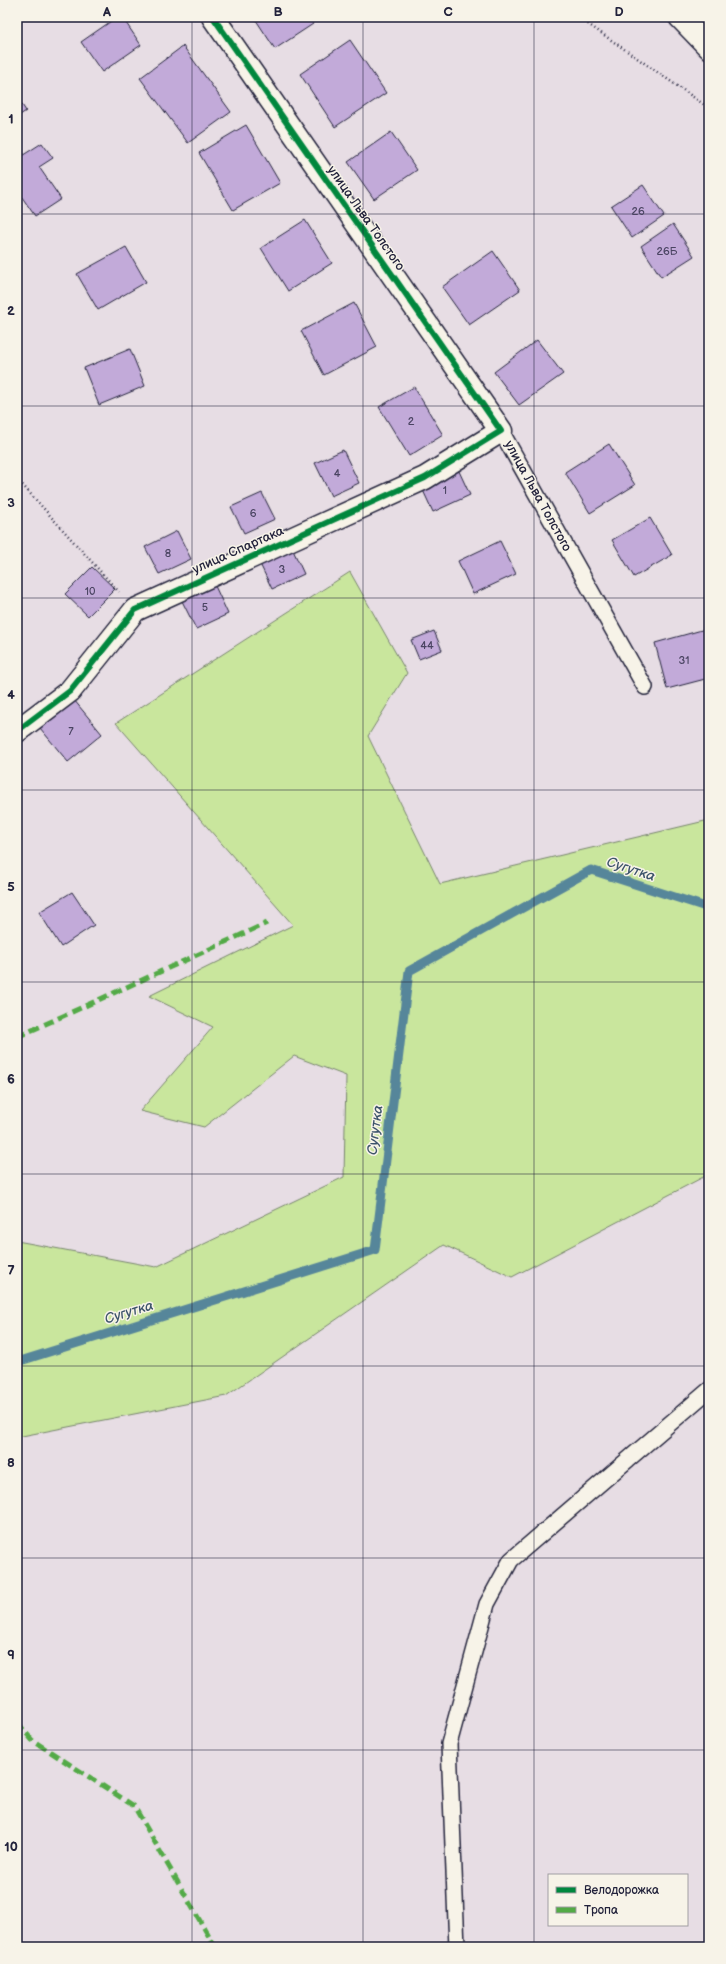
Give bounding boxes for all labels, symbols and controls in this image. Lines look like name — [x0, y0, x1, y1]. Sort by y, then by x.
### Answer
text: A — [102, 4, 111, 20]
text: B — [273, 4, 283, 20]
text: C — [443, 4, 453, 20]
text: D — [614, 4, 624, 20]
text: 1 — [8, 111, 14, 127]
street label: улица Льва Толстого — [324, 163, 408, 274]
house number: 26 — [631, 205, 645, 218]
house number: 26Б — [657, 245, 678, 258]
text: 2 — [7, 303, 15, 319]
house number: 2 — [408, 415, 415, 428]
street label: улица Льва Толстого — [501, 438, 575, 554]
house number: 4 — [334, 467, 341, 480]
house number: 1 — [443, 484, 447, 497]
text: 3 — [7, 495, 15, 511]
house number: 6 — [250, 507, 257, 520]
street label: улица Спартака — [190, 523, 286, 577]
house number: 8 — [165, 547, 171, 560]
house number: 3 — [279, 563, 286, 576]
house number: 10 — [85, 585, 96, 598]
house number: 5 — [202, 601, 208, 614]
house number: 44 — [420, 639, 434, 652]
house number: 31 — [678, 654, 690, 667]
text: 4 — [7, 687, 15, 703]
house number: 7 — [68, 725, 74, 738]
water label: Сугутка — [605, 853, 657, 885]
text: 5 — [7, 879, 15, 895]
text: 6 — [7, 1071, 15, 1087]
water label: Сугутка — [364, 1104, 386, 1156]
text: 7 — [7, 1263, 15, 1279]
water label: Сугутка — [103, 1297, 155, 1327]
text: 8 — [7, 1455, 15, 1471]
text: 9 — [7, 1647, 15, 1663]
text: 10 — [4, 1839, 18, 1855]
legend — [548, 1874, 688, 1926]
text: Велодорожка — [584, 1883, 659, 1898]
text: Тропа — [584, 1903, 618, 1918]

